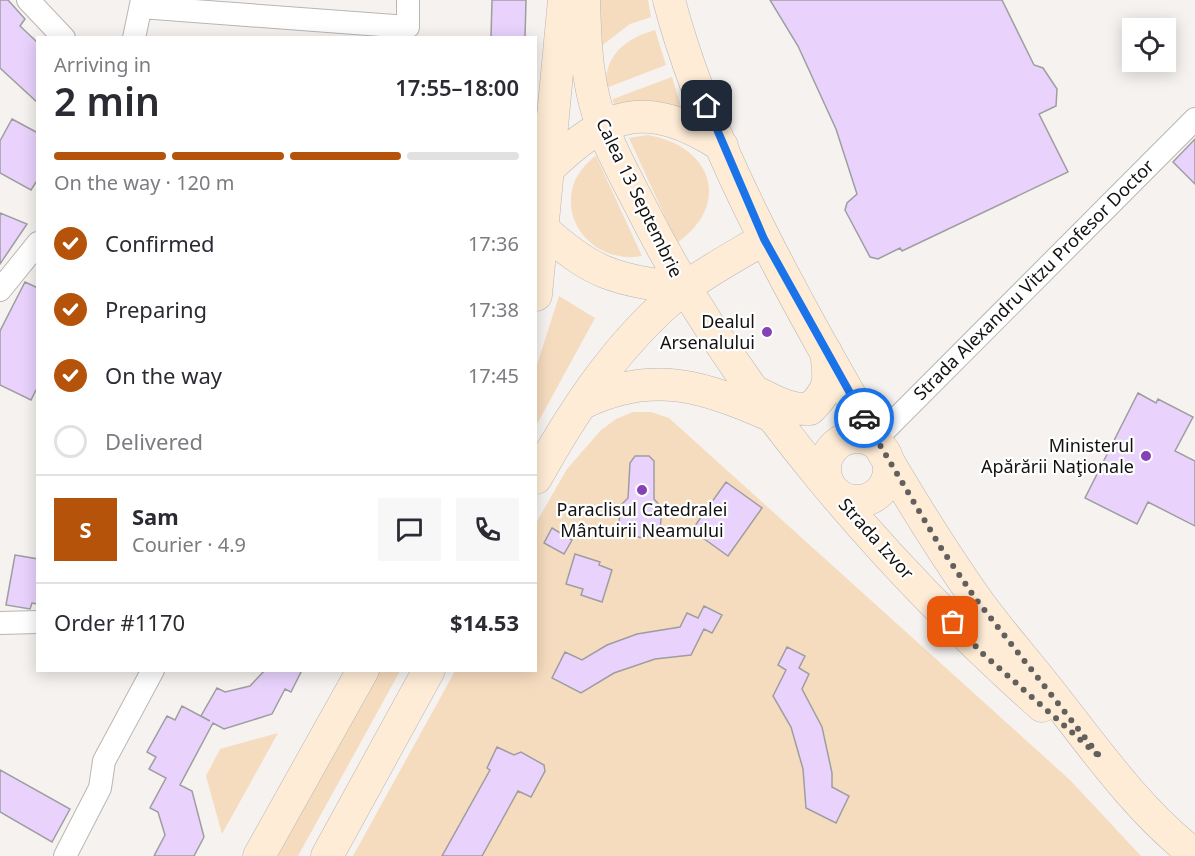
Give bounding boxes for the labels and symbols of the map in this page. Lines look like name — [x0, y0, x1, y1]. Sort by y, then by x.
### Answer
pin — [681, 80, 732, 131]
street label: Calea 13 Septembrie — [591, 114, 689, 281]
street label: Strada Alexandru Vitzu Profesor Doctor — [908, 153, 1159, 405]
place label: Dealul Arsenalului — [660, 309, 755, 354]
marker: Dealul Arsenalului — [760, 325, 774, 339]
courier — [834, 388, 894, 448]
place label: Ministerul Apărării Naţionale — [981, 433, 1134, 478]
marker: Ministerul Apărării Naţionale — [1139, 449, 1153, 463]
marker: Paraclisul Catedralei Mântuirii Neamului — [635, 483, 649, 497]
street label: Strada Izvor — [834, 493, 920, 584]
place label: Paraclisul Catedralei Mântuirii Neamului — [557, 497, 727, 542]
pin — [927, 596, 978, 647]

